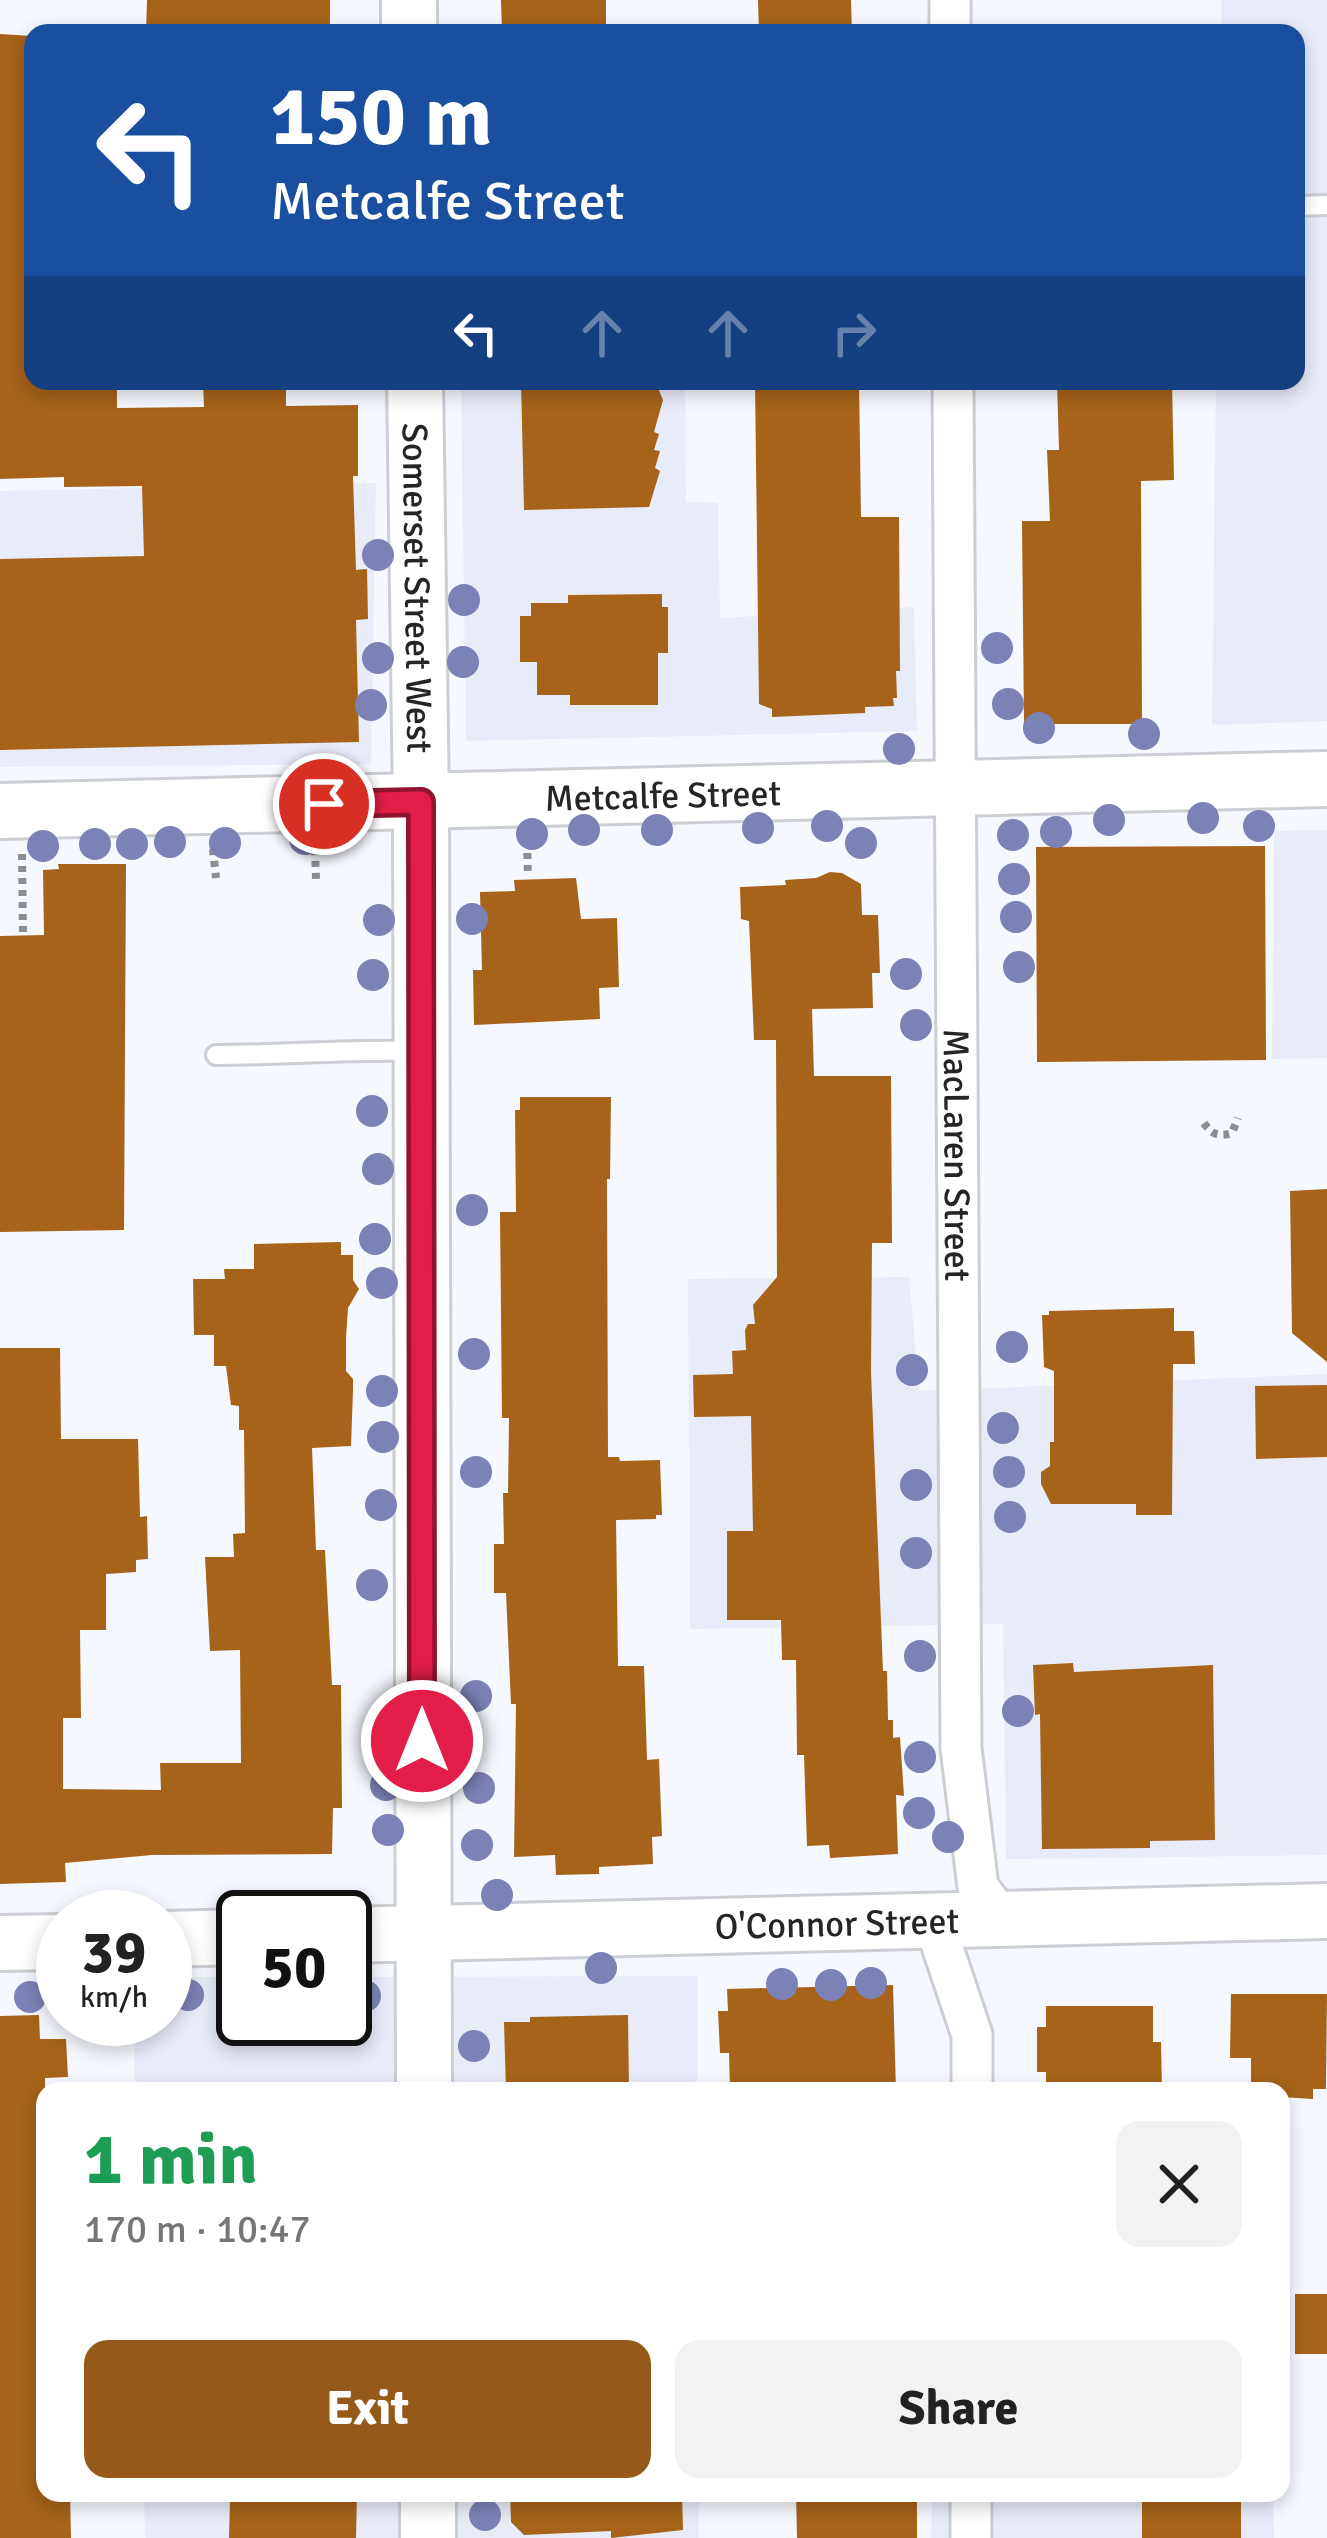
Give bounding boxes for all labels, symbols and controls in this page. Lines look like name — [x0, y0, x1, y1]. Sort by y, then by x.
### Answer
text: 150 m — [270, 65, 492, 169]
icon: left — [72, 72, 228, 228]
text: Metcalfe Street — [270, 168, 625, 235]
icon: left — [443, 300, 509, 366]
icon: ahead — [569, 300, 635, 366]
icon: ahead — [695, 300, 761, 366]
icon: right — [821, 300, 887, 366]
street label: Somerset Street West — [392, 423, 441, 753]
pin — [273, 753, 375, 855]
icon: arrive — [291, 771, 357, 837]
street label: Metcalfe Street — [544, 771, 782, 822]
street label: MacLaren Street — [933, 1028, 979, 1282]
position arrow — [359, 1678, 485, 1804]
speed limit sign: 50 — [216, 1890, 372, 2046]
street label: O'Connor Street — [714, 1899, 960, 1950]
text: 39 — [82, 1916, 146, 1990]
text: km/h — [80, 1979, 148, 2016]
text: 1 min — [84, 2115, 258, 2204]
button: close — [1116, 2121, 1242, 2247]
text: 170 m · 10:47 — [84, 2205, 311, 2253]
button: Exit — [84, 2340, 651, 2478]
button: Share — [675, 2340, 1242, 2478]

